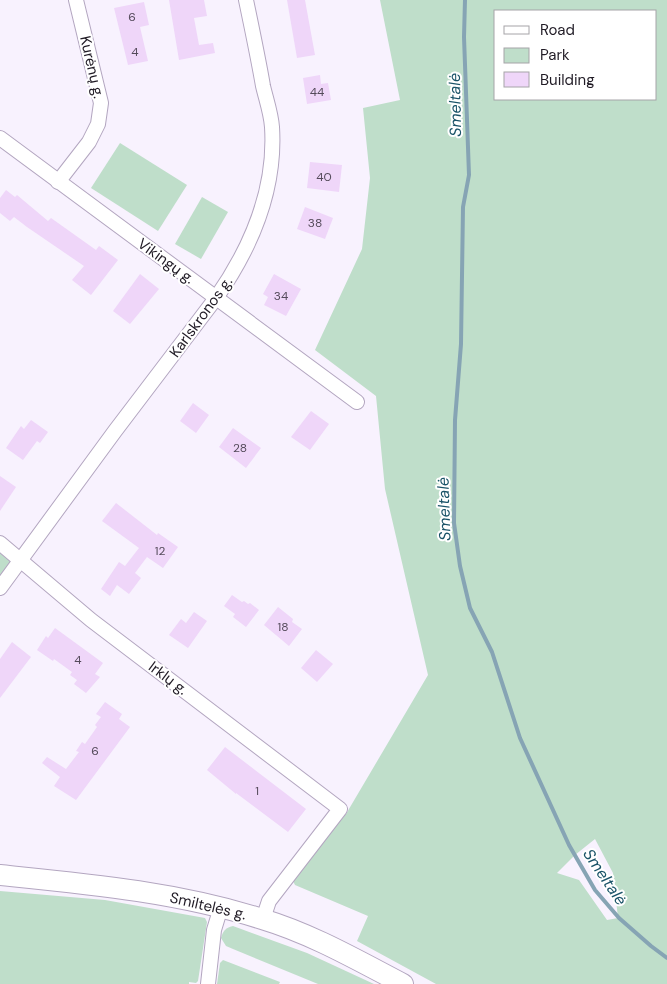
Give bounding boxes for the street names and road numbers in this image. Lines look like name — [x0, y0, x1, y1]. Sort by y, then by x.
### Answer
street label: Kurėnų g. — [75, 34, 109, 100]
street label: Vikingų g. — [134, 234, 198, 288]
street label: Karlskronos g. — [165, 273, 237, 361]
street label: Irklų g. — [144, 657, 192, 699]
street label: Smiltelės g. — [168, 887, 248, 925]

